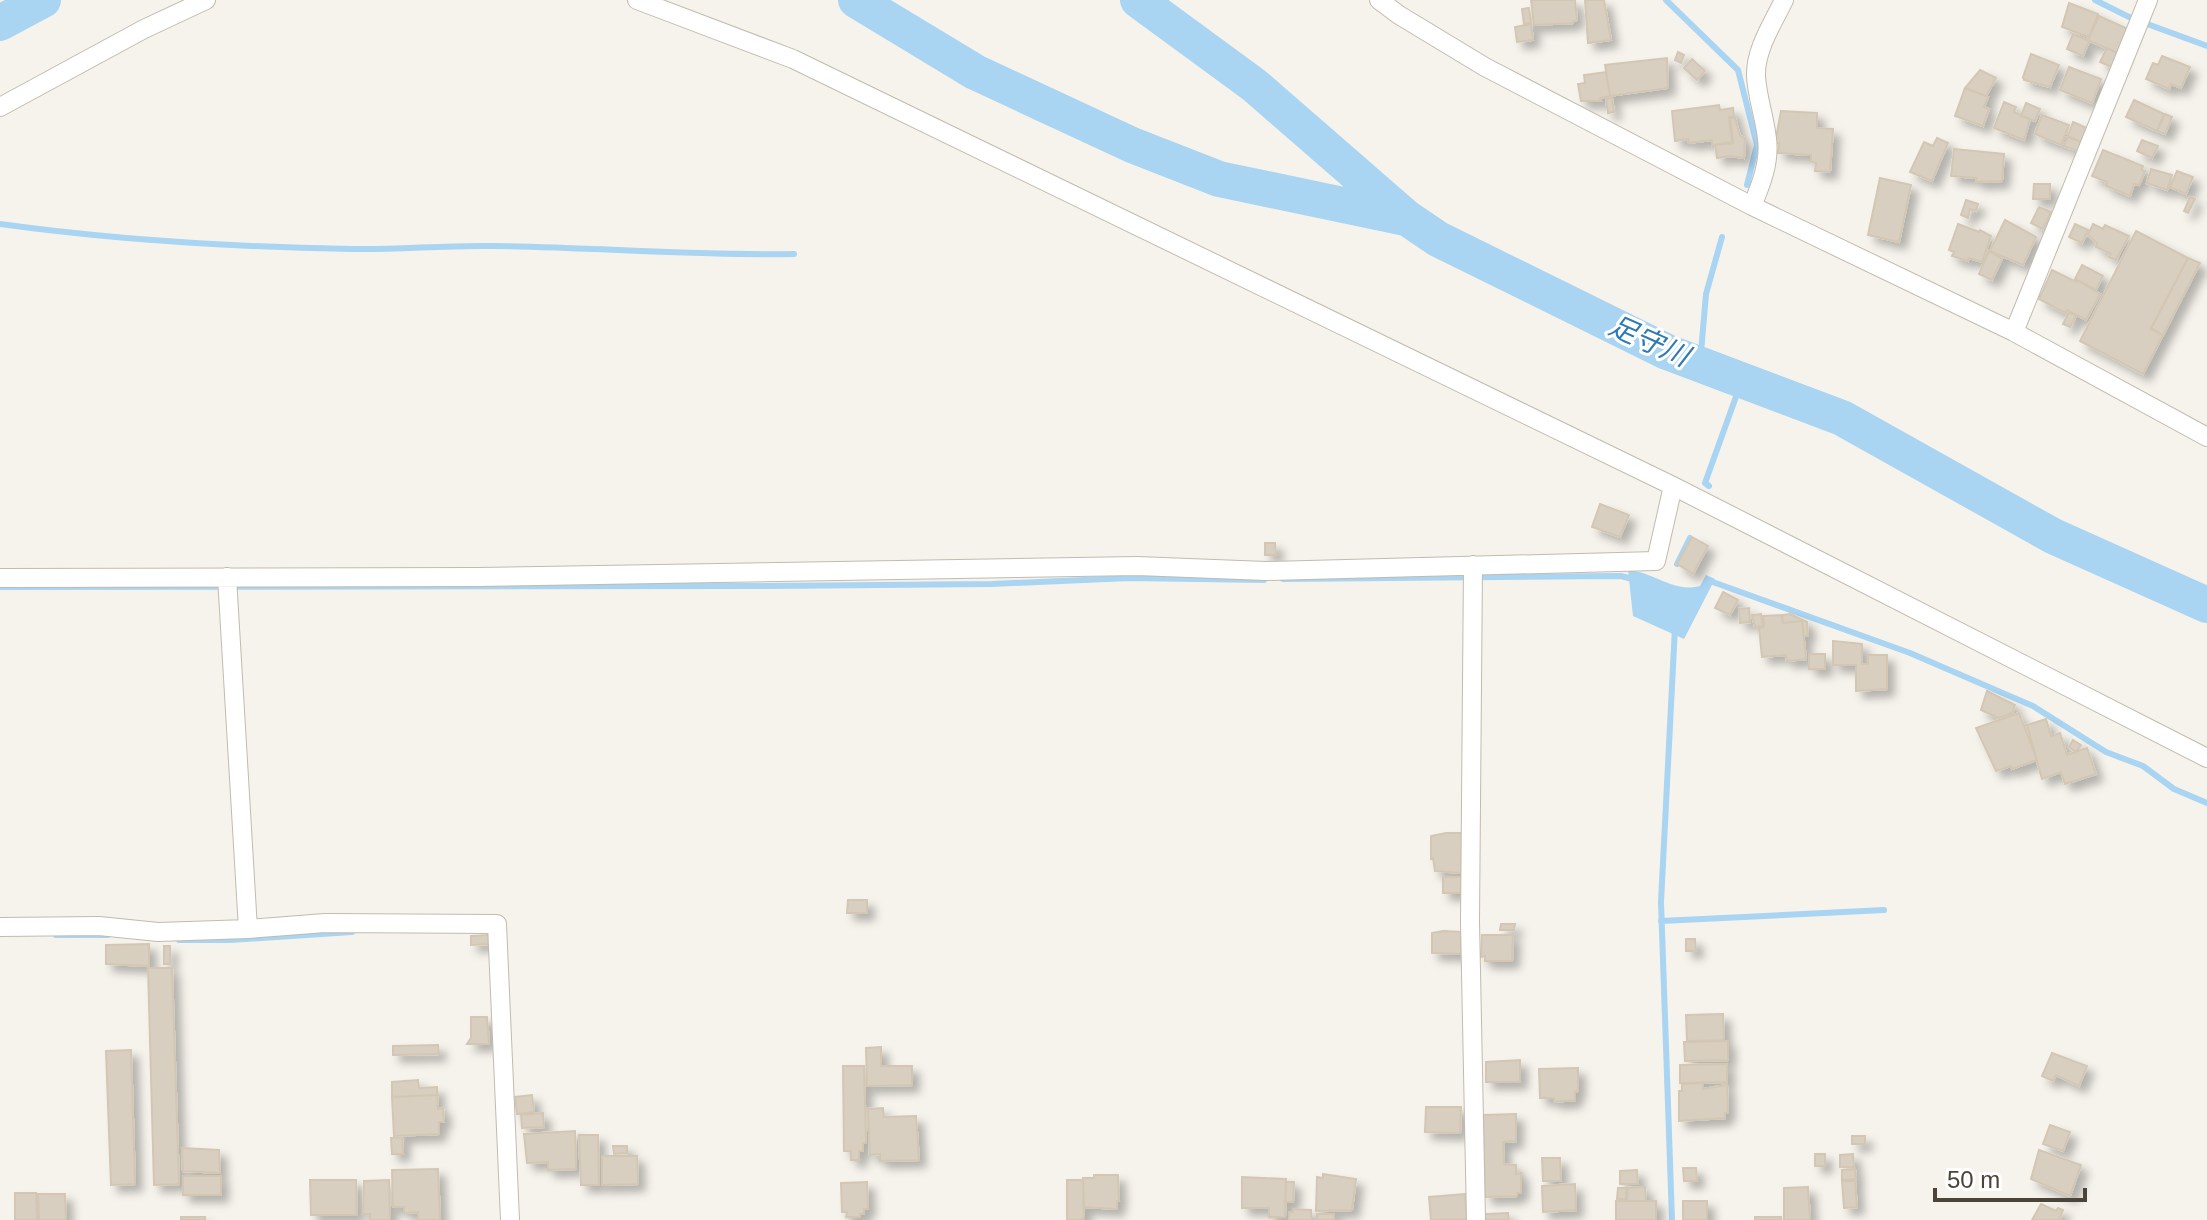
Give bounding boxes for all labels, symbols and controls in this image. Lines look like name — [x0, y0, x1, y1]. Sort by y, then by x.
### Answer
water label: 足守川 — [1604, 310, 1696, 373]
scale bar — [1935, 1152, 2085, 1202]
text: 50 m — [1947, 1166, 2000, 1193]

